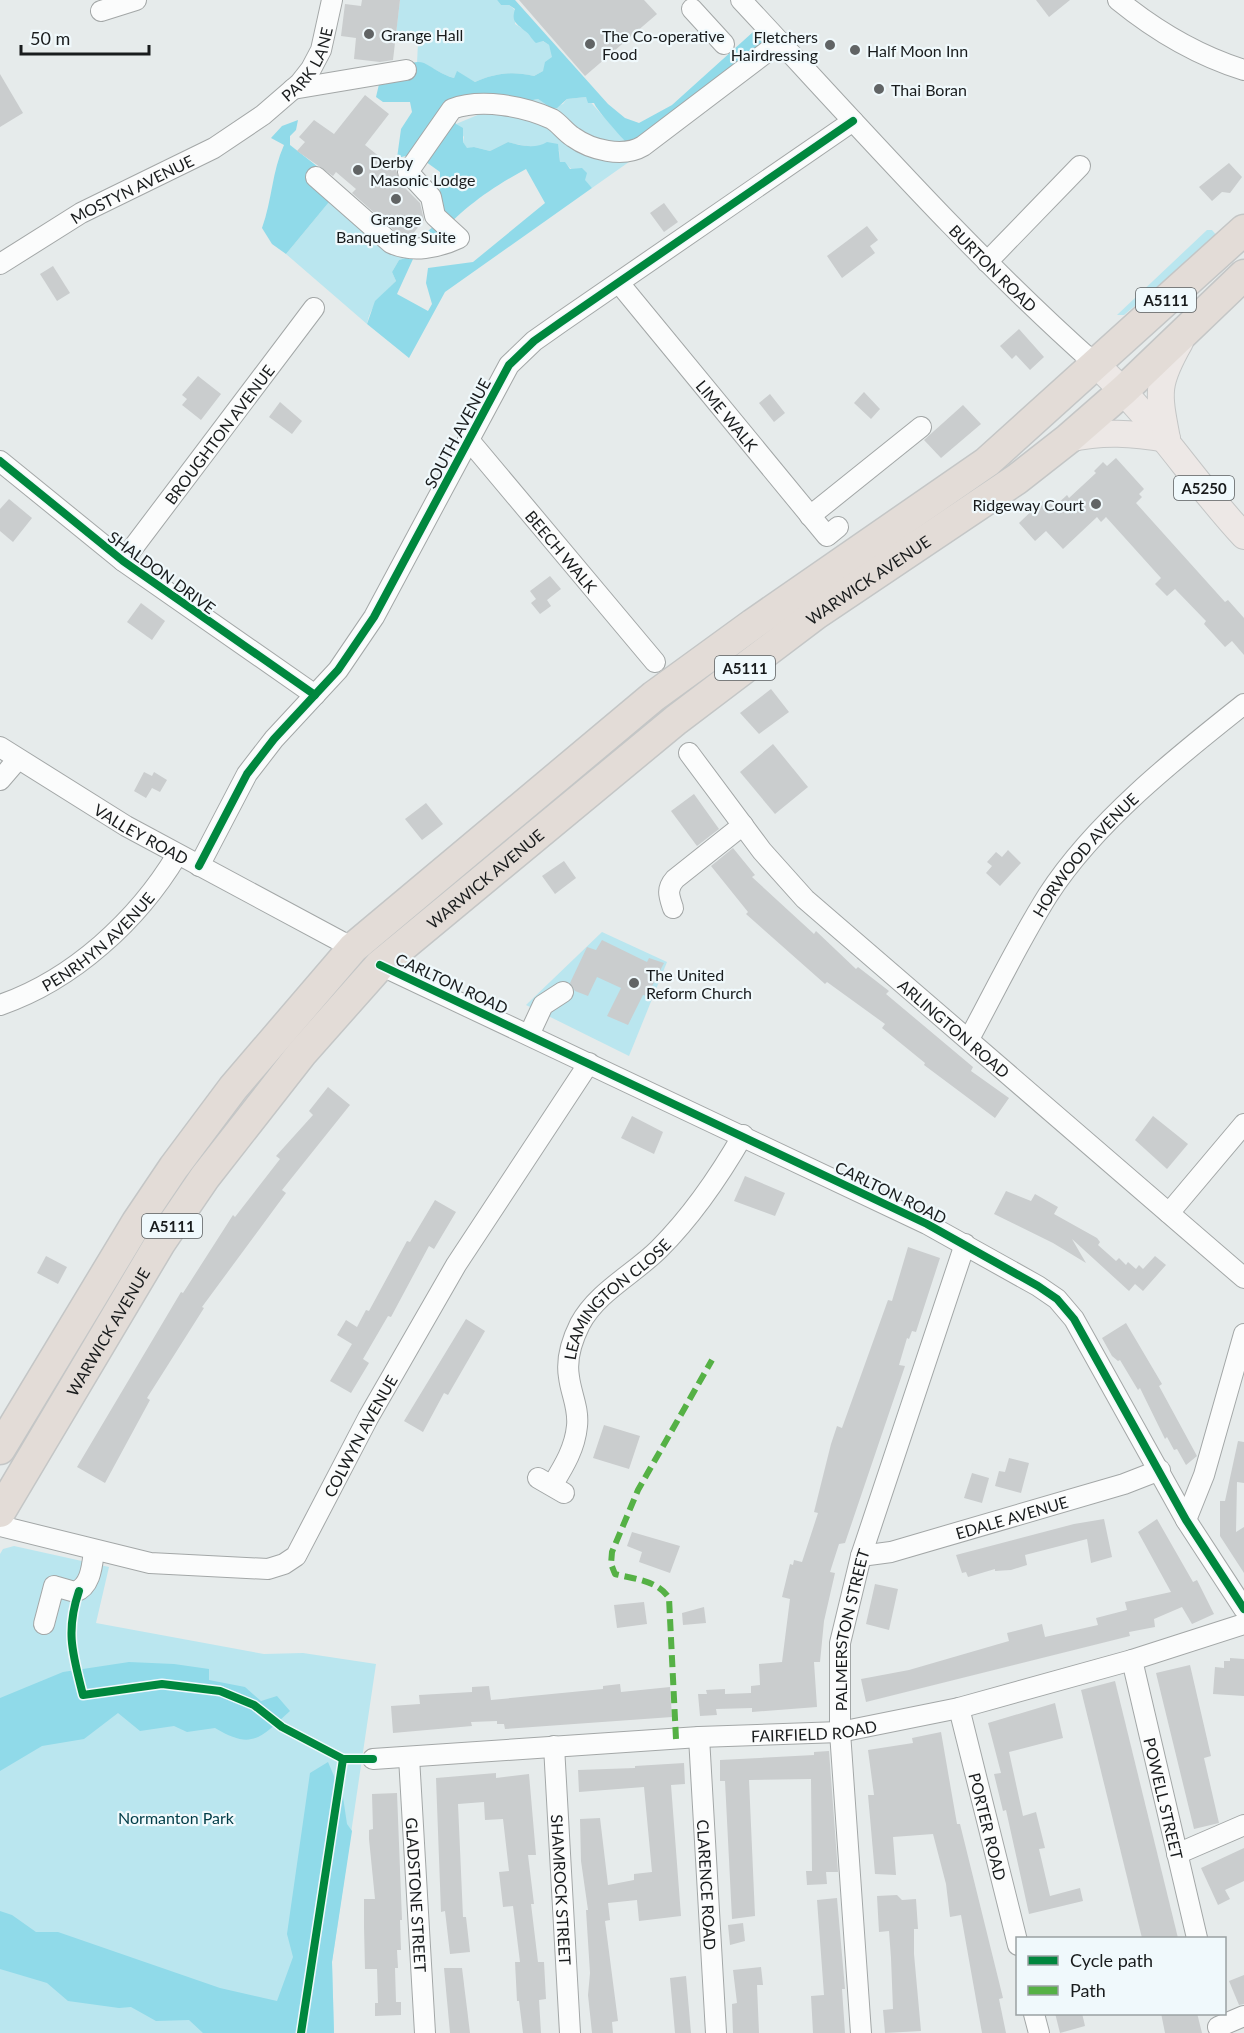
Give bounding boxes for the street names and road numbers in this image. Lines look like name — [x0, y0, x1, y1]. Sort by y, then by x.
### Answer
street label: PARK LANE — [277, 25, 335, 105]
street label: MOSTYN AVENUE — [66, 150, 196, 227]
street label: BURTON ROAD — [946, 220, 1041, 315]
road number: A5111 — [1136, 288, 1196, 312]
street label: BROUGHTON AVENUE — [160, 361, 277, 508]
street label: SOUTH AVENUE — [420, 375, 494, 491]
street label: LIME WALK — [693, 376, 763, 455]
road number: A5250 — [1174, 476, 1234, 500]
street label: BEECH WALK — [522, 506, 602, 596]
street label: SHALDON DRIVE — [105, 527, 219, 617]
street label: WARWICK AVENUE — [802, 531, 934, 628]
road number: A5111 — [715, 656, 775, 680]
street label: HORWOOD AVENUE — [1028, 788, 1141, 920]
street label: VALLEY ROAD — [91, 799, 192, 868]
street label: WARWICK AVENUE — [423, 824, 547, 932]
street label: PENRHYN AVENUE — [38, 888, 158, 994]
street label: CARLTON ROAD — [393, 949, 511, 1017]
street label: ARLINGTON ROAD — [895, 975, 1014, 1081]
street label: CARLTON ROAD — [832, 1157, 950, 1227]
road number: A5111 — [142, 1214, 202, 1238]
street label: LEAMINGTON CLOSE — [559, 1234, 674, 1361]
street label: WARWICK AVENUE — [62, 1264, 153, 1399]
street label: COLWYN AVENUE — [319, 1371, 400, 1500]
street label: EDALE AVENUE — [953, 1491, 1070, 1542]
street label: PALMERSTON STREET — [831, 1546, 872, 1711]
street label: FAIRFIELD ROAD — [751, 1715, 878, 1745]
street label: POWELL STREET — [1141, 1736, 1188, 1861]
street label: PORTER ROAD — [966, 1771, 1011, 1882]
street label: SHAMROCK STREET — [548, 1814, 576, 1966]
street label: GLADSTONE STREET — [403, 1817, 431, 1973]
street label: CLARENCE ROAD — [694, 1819, 721, 1951]

